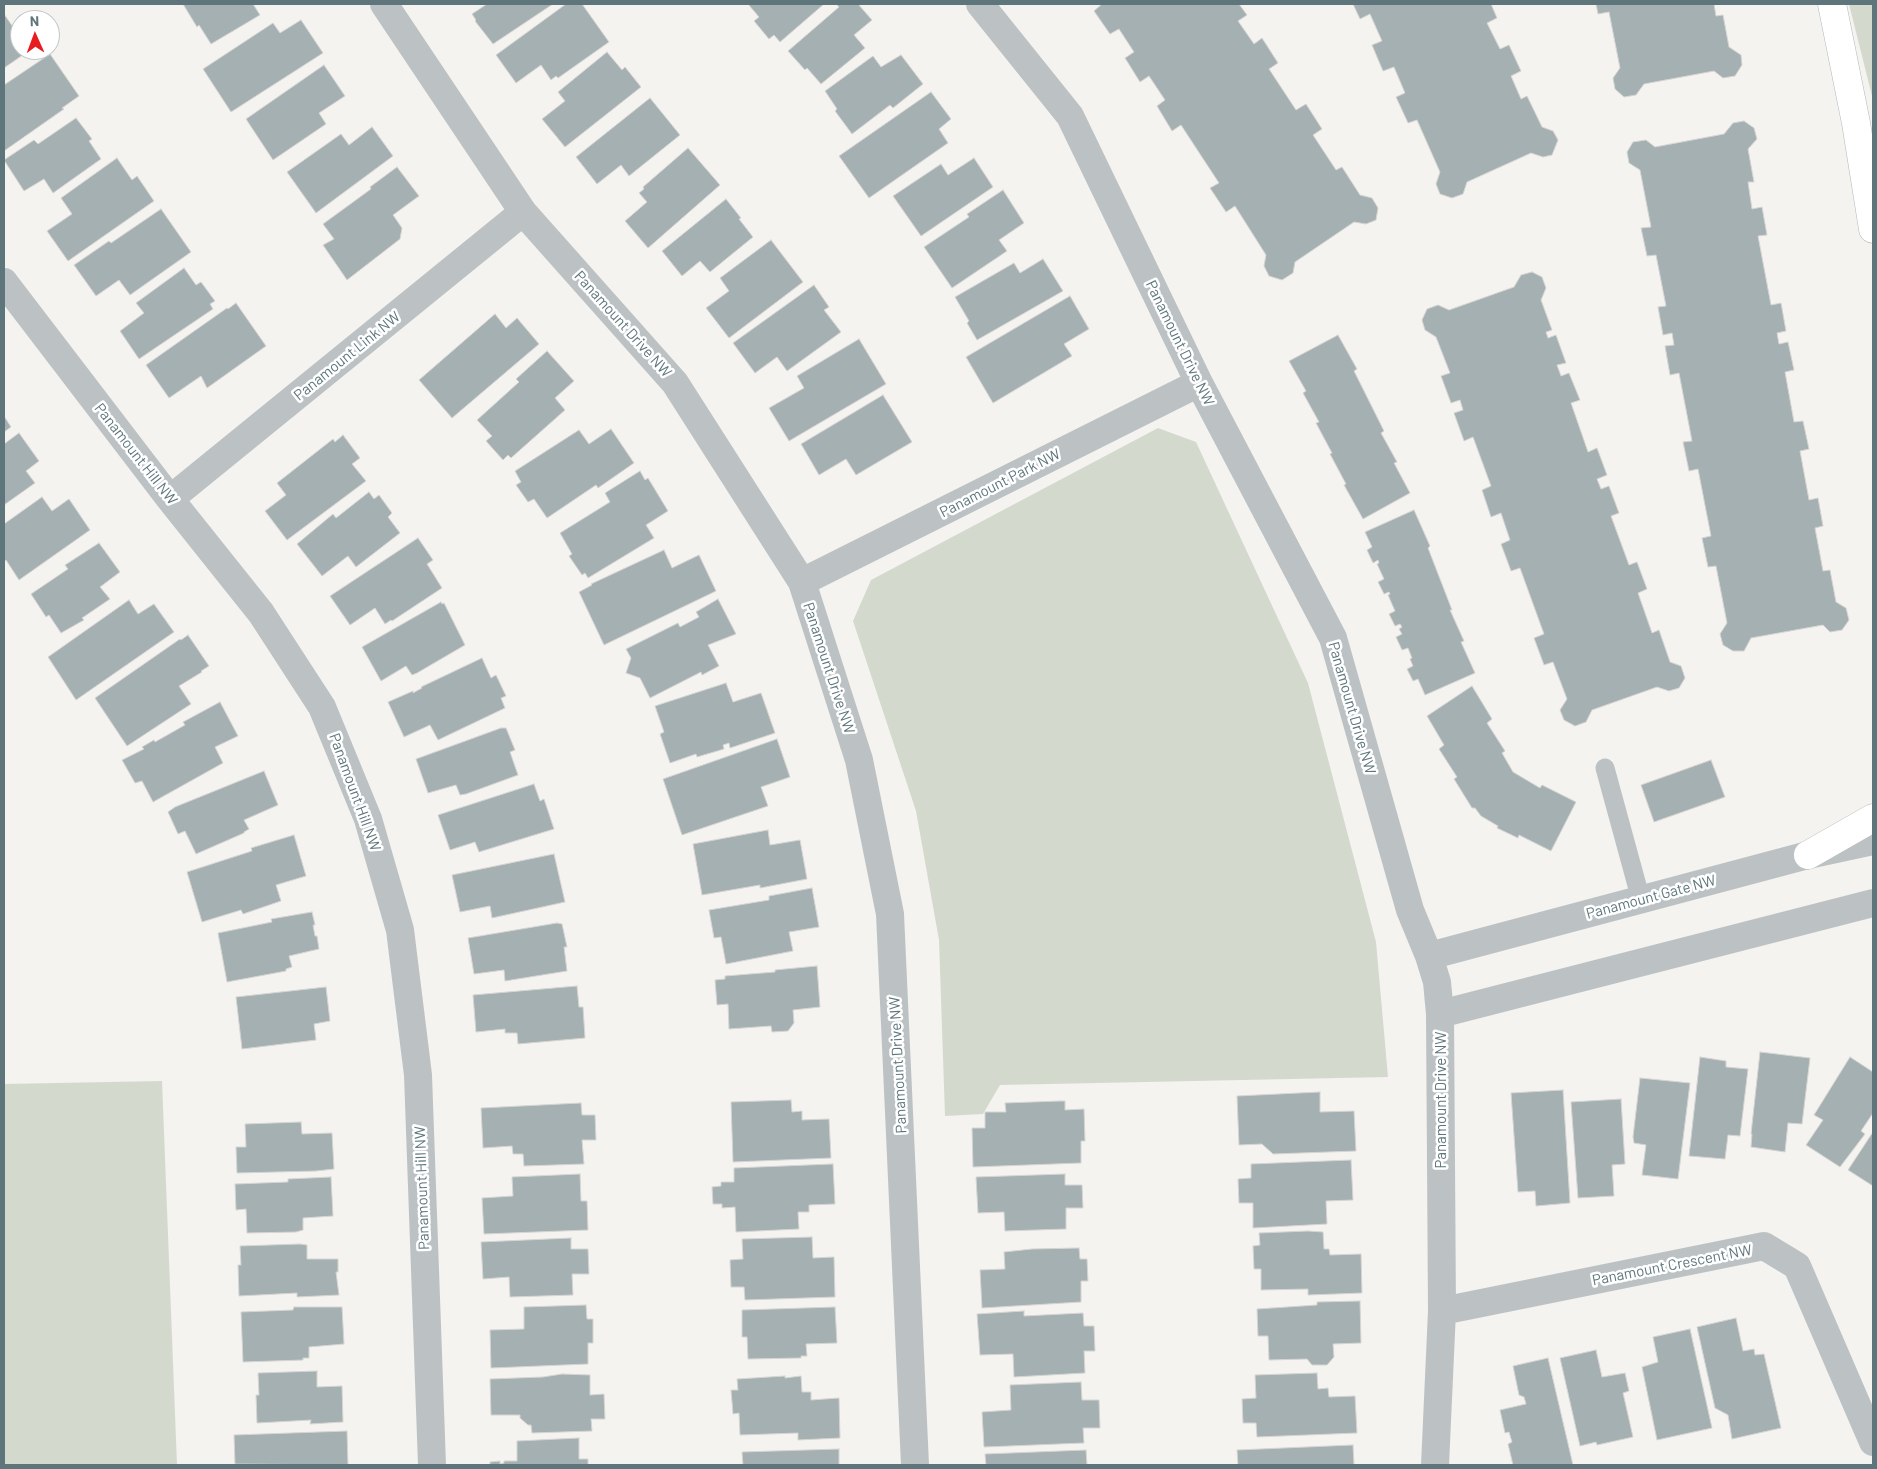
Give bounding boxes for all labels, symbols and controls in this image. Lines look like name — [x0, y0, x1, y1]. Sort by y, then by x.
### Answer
north arrow — [10, 10, 60, 60]
text: N — [30, 12, 39, 29]
street label: Panamount Drive NW — [570, 267, 676, 381]
street label: Panamount Drive NW — [1142, 277, 1218, 409]
street label: Panamount Link NW — [290, 308, 404, 404]
street label: Panamount Hill NW — [91, 400, 181, 508]
street label: Panamount Park NW — [937, 445, 1063, 521]
street label: Panamount Drive NW — [799, 600, 859, 736]
street label: Panamount Drive NW — [1324, 640, 1380, 776]
street label: Panamount Hill NW — [325, 731, 385, 853]
street label: Panamount Gate NW — [1584, 871, 1718, 923]
street label: Panamount Drive NW — [885, 996, 911, 1134]
street label: Panamount Drive NW — [1432, 1031, 1450, 1169]
street label: Panamount Hill NW — [411, 1126, 433, 1250]
street label: Panamount Crescent NW — [1591, 1241, 1753, 1289]

